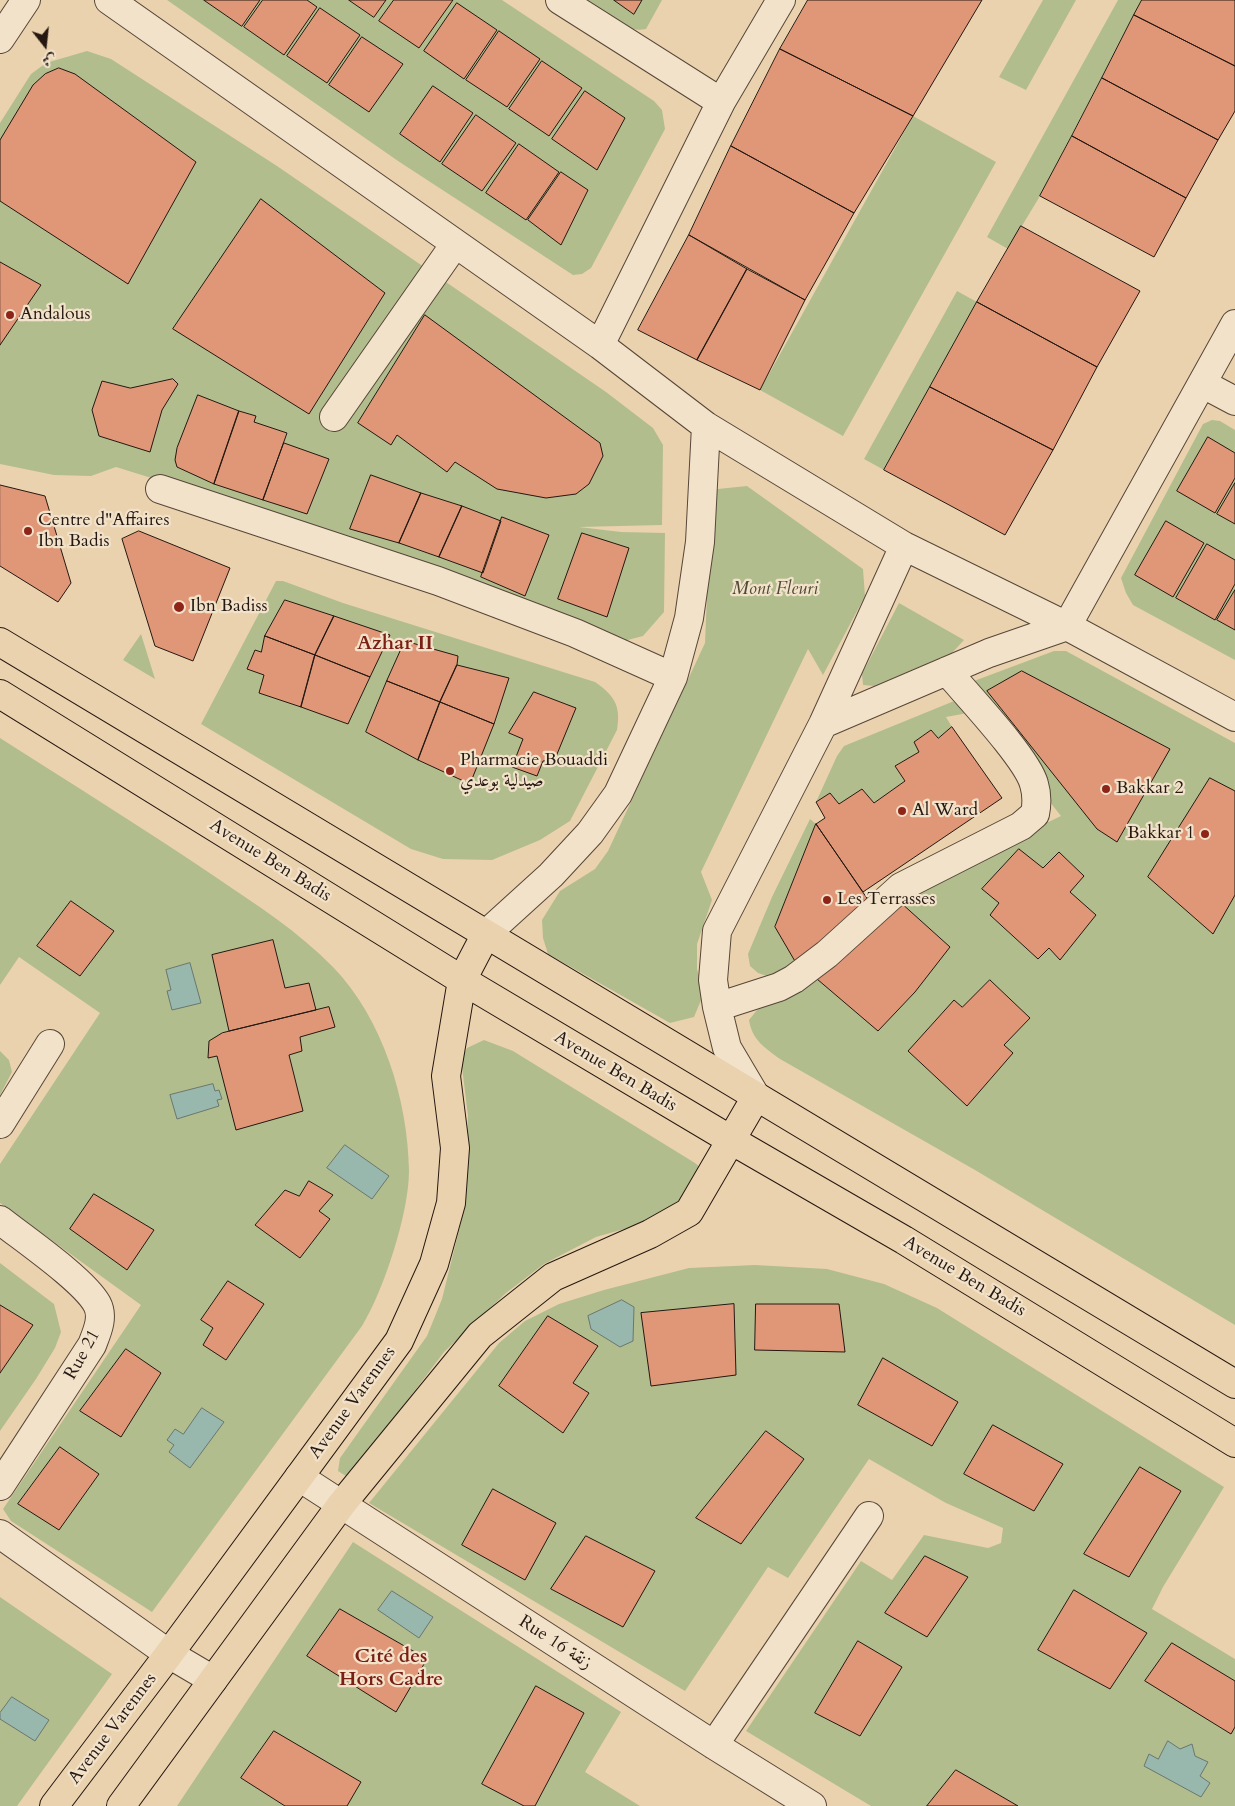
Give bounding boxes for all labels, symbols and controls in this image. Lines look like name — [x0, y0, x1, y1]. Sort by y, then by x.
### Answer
north arrow — [20, 20, 70, 70]
text: ش — [40, 49, 59, 71]
place label: Andalous — [20, 304, 91, 326]
marker: Andalous — [4, 309, 16, 321]
place label: Centre d"Affaires Ibn Badis — [38, 510, 170, 552]
marker: Centre d"Affaires Ibn Badis — [22, 525, 34, 537]
park label: Mont Fleuri — [732, 579, 818, 601]
place label: Ibn Badiss — [190, 596, 268, 618]
marker: Ibn Badiss — [172, 600, 186, 614]
district label: Azhar II — [357, 632, 433, 656]
place label: Pharmacie Bouaddi صيدلية بوعدي — [460, 750, 608, 792]
marker: Pharmacie Bouaddi صيدلية بوعدي — [444, 765, 456, 777]
place label: Bakkar 2 — [1116, 778, 1184, 800]
marker: Bakkar 2 — [1100, 783, 1112, 795]
place label: Al Ward — [912, 800, 978, 822]
marker: Al Ward — [896, 805, 908, 817]
street label: Avenue Ben Badis — [205, 815, 335, 907]
place label: Bakkar 1 — [1127, 823, 1195, 845]
marker: Bakkar 1 — [1199, 828, 1211, 840]
place label: Les Terrasses — [837, 889, 935, 911]
marker: Les Terrasses — [821, 894, 833, 906]
street label: Avenue Ben Badis — [550, 1027, 680, 1117]
street label: Avenue Ben Badis — [899, 1232, 1029, 1322]
street label: Rue 21 — [61, 1326, 105, 1384]
street label: Avenue Varennes — [305, 1343, 401, 1463]
street label: Rue 16 زنقة — [514, 1611, 596, 1675]
district label: Cité des Hors Cadre — [339, 1645, 443, 1692]
street label: Avenue Varennes — [64, 1669, 162, 1789]

